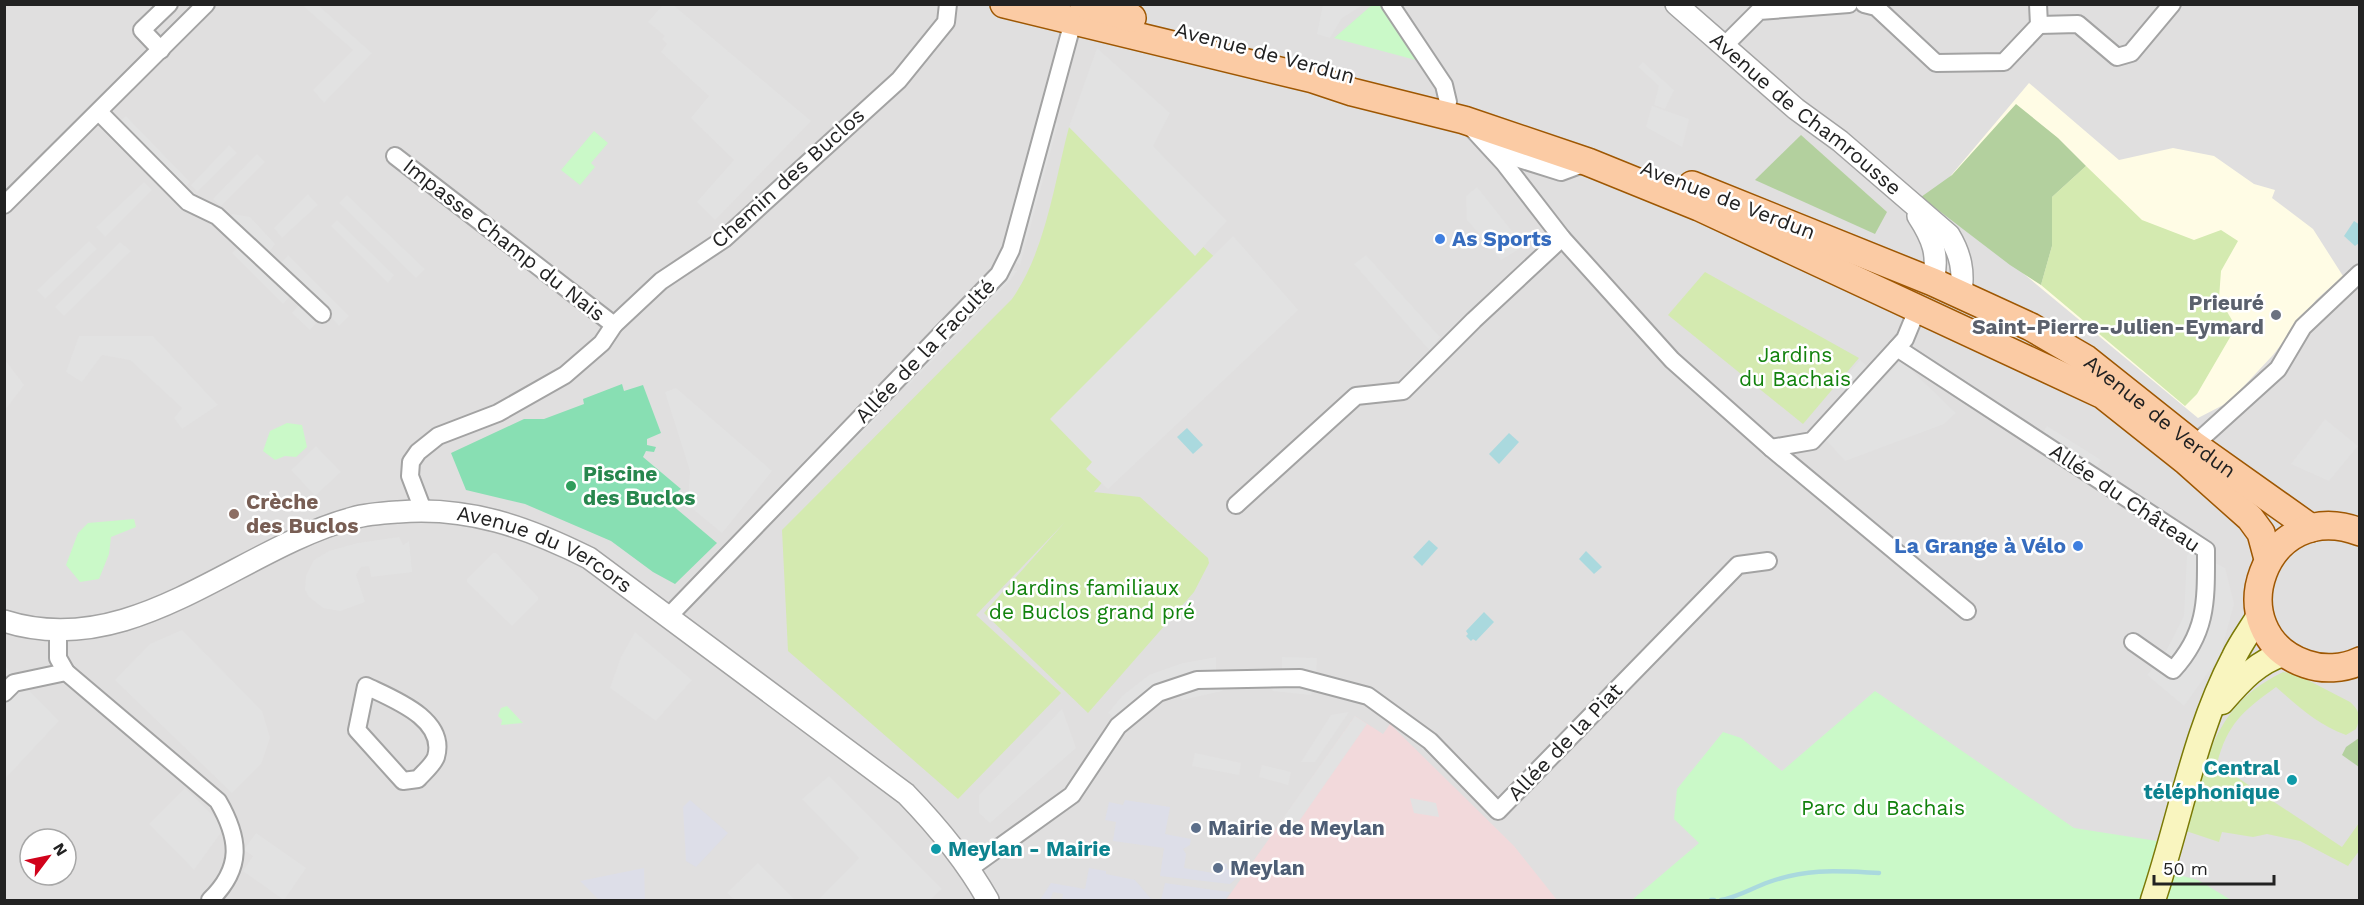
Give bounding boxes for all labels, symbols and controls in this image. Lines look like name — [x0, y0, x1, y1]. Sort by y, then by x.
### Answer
street label: Avenue de Verdun — [1172, 16, 1358, 89]
street label: Avenue de Chamrousse — [1705, 27, 1907, 200]
street label: Chemin des Buclos — [706, 102, 869, 253]
street label: Impasse Champ du Nais — [398, 153, 610, 326]
street label: Avenue de Verdun — [1637, 155, 1819, 244]
place label: As Sports — [1452, 226, 1552, 251]
marker: As Sports — [1433, 232, 1447, 246]
street label: Allée de la Faculté — [849, 273, 1000, 428]
place label: Prieuré Saint-Pierre-Julien-Eymard — [1972, 290, 2264, 339]
marker: Prieuré Saint-Pierre-Julien-Eymard — [2269, 308, 2283, 322]
park label: Jardins du Bachais — [1739, 342, 1851, 391]
street label: Avenue de Verdun — [2079, 349, 2241, 483]
street label: Allée du Château — [2045, 438, 2205, 557]
place label: Piscine des Buclos — [583, 461, 695, 510]
marker: Piscine des Buclos — [564, 479, 578, 493]
place label: Crèche des Buclos — [246, 489, 358, 538]
street label: Avenue du Vercors — [455, 500, 637, 598]
marker: Crèche des Buclos — [227, 507, 241, 521]
place label: La Grange à Vélo — [1894, 533, 2066, 558]
marker: La Grange à Vélo — [2071, 539, 2085, 553]
park label: Jardins familiaux de Buclos grand pré — [989, 575, 1195, 624]
street label: Allée de la Piat — [1502, 677, 1627, 806]
place label: Central téléphonique — [2143, 755, 2280, 804]
marker: Central téléphonique — [2285, 773, 2299, 787]
park label: Parc du Bachais — [1801, 795, 1965, 820]
place label: Mairie de Meylan — [1208, 815, 1385, 840]
marker: Mairie de Meylan — [1189, 821, 1203, 835]
north arrow — [18, 827, 78, 887]
place label: Meylan - Mairie — [948, 836, 1111, 861]
text: N — [49, 839, 71, 859]
marker: Meylan - Mairie — [929, 842, 943, 856]
scale bar — [2154, 848, 2274, 886]
place label: Meylan — [1230, 855, 1305, 880]
text: 50 m — [2163, 858, 2208, 879]
marker: Meylan — [1211, 861, 1225, 875]

